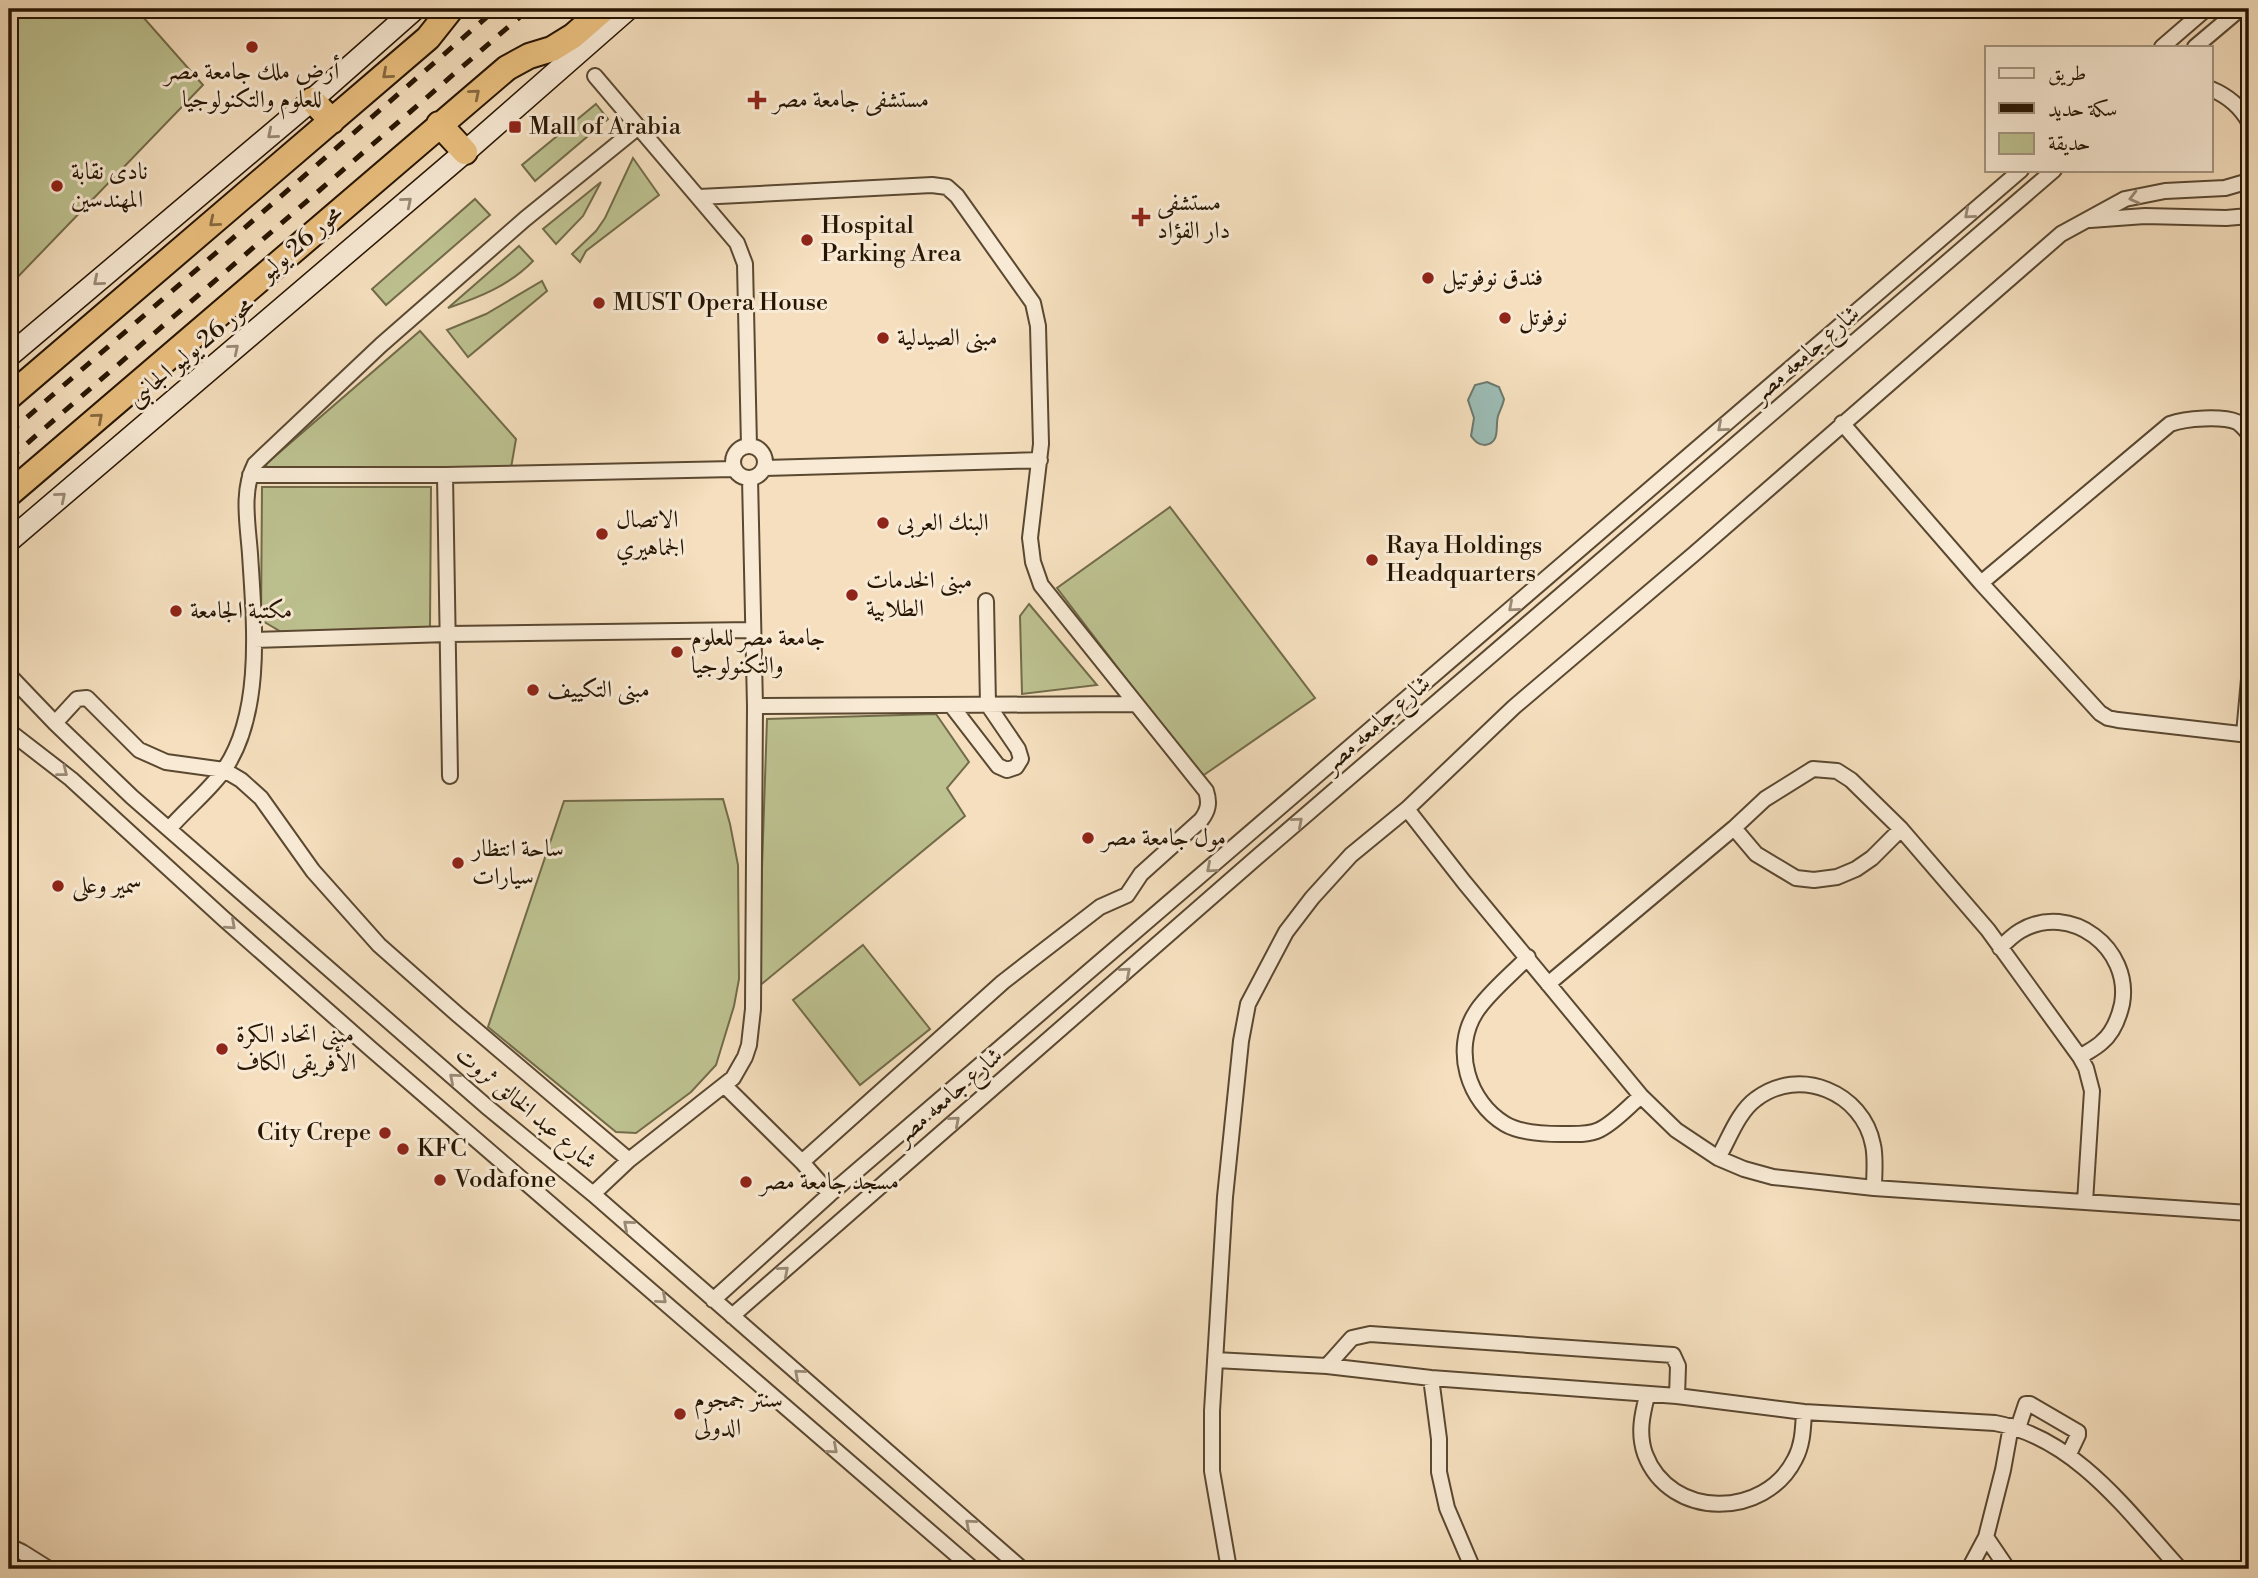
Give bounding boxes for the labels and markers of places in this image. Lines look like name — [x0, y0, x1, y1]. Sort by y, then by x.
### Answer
marker: أرض ملك جامعة مصر للعلوم والتكنولوجيا — [244, 39, 260, 55]
place label: أرض ملك جامعة مصر للعلوم والتكنولوجيا — [162, 54, 340, 120]
place label: مستشفى جامعة مصر — [770, 85, 929, 116]
marker: مستشفى جامعة مصر — [747, 90, 767, 110]
place label: Mall of Arabia — [529, 112, 682, 142]
marker: Mall of Arabia — [507, 119, 523, 135]
place label: نادى نقابة المهندسين — [71, 157, 148, 215]
marker: نادى نقابة المهندسين — [49, 178, 65, 194]
place label: مستشفى دار الفؤاد — [1157, 188, 1230, 246]
marker: مستشفى دار الفؤاد — [1131, 207, 1151, 227]
place label: Hospital Parking Area — [821, 211, 962, 269]
marker: Hospital Parking Area — [799, 232, 815, 248]
place label: فندق نوفوتيل — [1442, 263, 1543, 294]
marker: فندق نوفوتيل — [1420, 270, 1436, 286]
place label: MUST Opera House — [613, 288, 828, 318]
marker: MUST Opera House — [591, 295, 607, 311]
place label: نوفوتل — [1519, 303, 1567, 334]
marker: نوفوتل — [1497, 310, 1513, 326]
place label: مبنى الصيدلية — [897, 323, 998, 354]
marker: مبنى الصيدلية — [875, 330, 891, 346]
place label: الاتصال الجماهيري — [616, 505, 685, 566]
place label: البنك العربى — [897, 508, 989, 539]
marker: البنك العربى — [875, 515, 891, 531]
marker: الاتصال الجماهيري — [594, 526, 610, 542]
place label: Raya Holdings Headquarters — [1386, 531, 1542, 589]
marker: Raya Holdings Headquarters — [1364, 552, 1380, 568]
place label: مبنى الخدمات الطلابية — [866, 566, 972, 624]
marker: مبنى الخدمات الطلابية — [844, 587, 860, 603]
place label: مكتبة الجامعة — [190, 596, 292, 626]
marker: مكتبة الجامعة — [168, 603, 184, 619]
place label: جامعة مصر للعلوم والتكنولوجيا — [691, 623, 825, 681]
marker: جامعة مصر للعلوم والتكنولوجيا — [669, 644, 685, 660]
place label: مبنى التكييف — [547, 675, 650, 706]
marker: مبنى التكييف — [525, 682, 541, 698]
place label: مول جامعة مصر — [1099, 823, 1226, 853]
marker: مول جامعة مصر — [1080, 830, 1096, 846]
place label: ساحة انتظار سيارات — [470, 834, 564, 892]
marker: ساحة انتظار سيارات — [450, 855, 466, 871]
place label: سمير وعلى — [72, 871, 142, 902]
marker: سمير وعلى — [50, 878, 66, 894]
place label: مبنى اتحاد الكرة الأفريقى الكاف — [236, 1020, 356, 1079]
marker: مبنى اتحاد الكرة الأفريقى الكاف — [214, 1041, 230, 1057]
place label: City Crepe — [257, 1118, 371, 1148]
marker: City Crepe — [377, 1125, 393, 1141]
place label: KFC — [417, 1134, 467, 1164]
marker: KFC — [395, 1141, 411, 1157]
place label: Vodafone — [453, 1165, 556, 1195]
place label: مسجد جامعة مصر — [757, 1167, 899, 1197]
marker: Vodafone — [432, 1172, 448, 1188]
marker: مسجد جامعة مصر — [738, 1174, 754, 1190]
place label: سنتر جمجوم الدولى — [694, 1385, 783, 1443]
marker: سنتر جمجوم الدولى — [672, 1406, 688, 1422]

